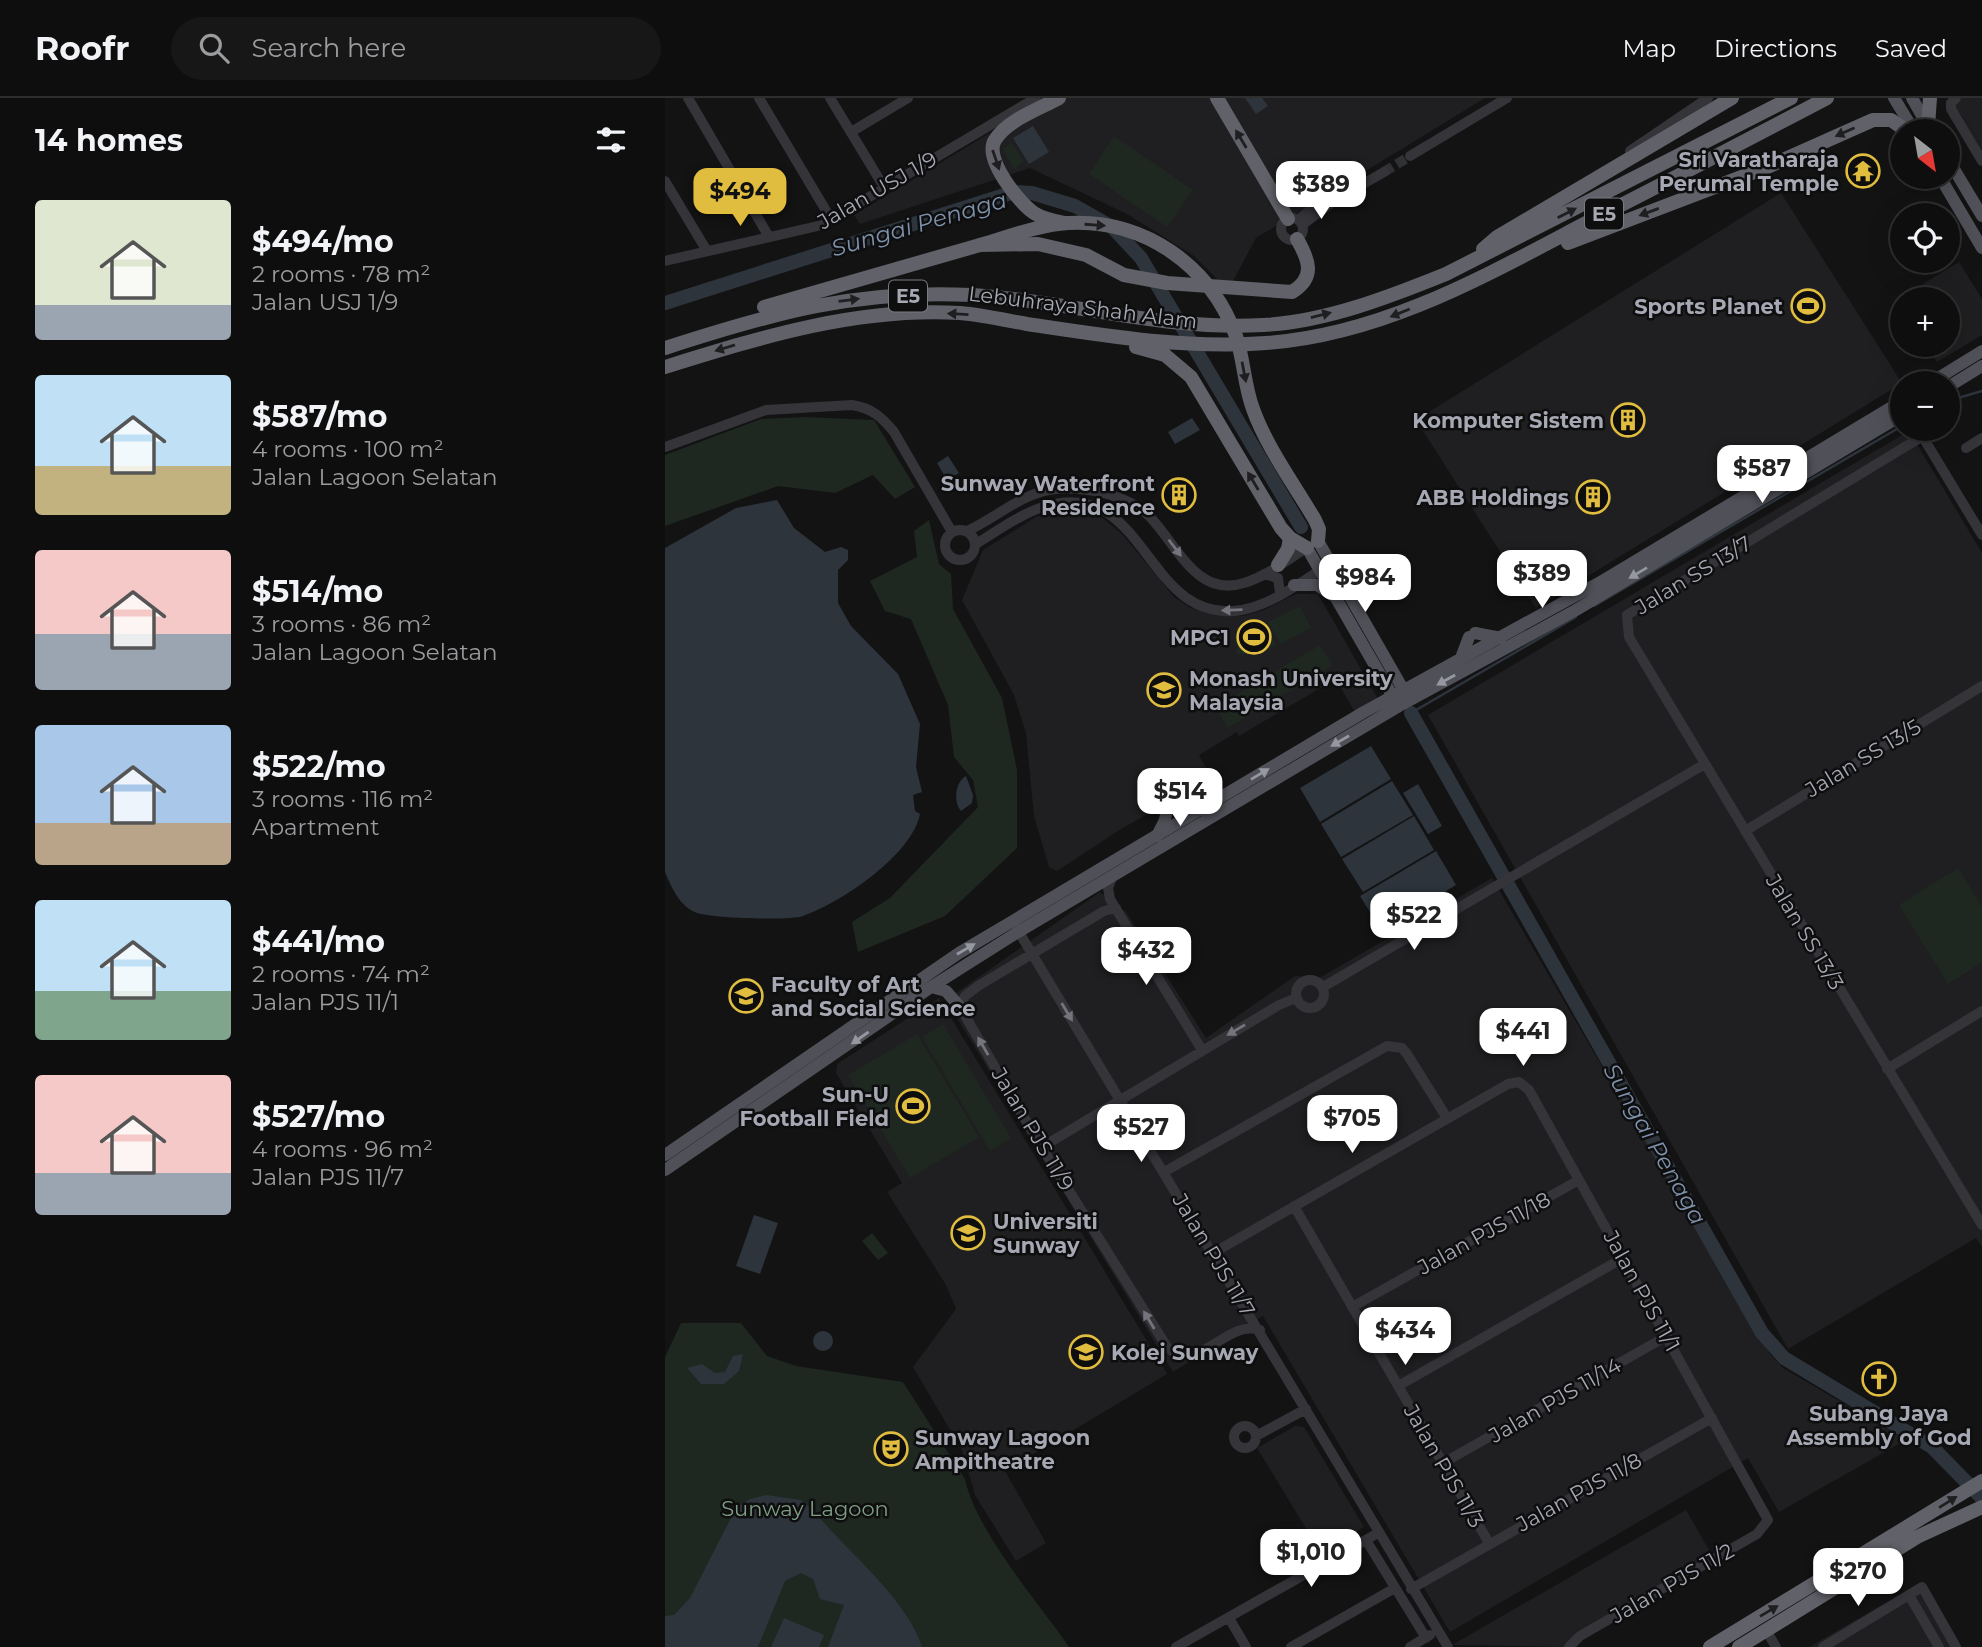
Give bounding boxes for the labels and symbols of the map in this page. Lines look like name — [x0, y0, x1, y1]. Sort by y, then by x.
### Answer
north arrow — [1890, 119, 1960, 189]
one-way arrow — [1835, 126, 1855, 138]
one-way arrow — [1235, 130, 1247, 149]
street label: Jalan USJ 1/9 — [812, 146, 941, 235]
place label: Sri Varatharaja Perumal Temple — [1659, 147, 1839, 196]
one-way arrow — [991, 149, 1002, 170]
temple icon: Sri Varatharaja Perumal Temple — [1844, 152, 1882, 190]
pin: $389 — [1280, 162, 1362, 221]
pin: $494 — [699, 169, 781, 228]
water label: Sungai Penaga — [828, 186, 1010, 262]
road number: E5 — [1585, 198, 1623, 230]
one-way arrow — [1557, 207, 1577, 218]
one-way arrow — [1638, 207, 1659, 218]
one-way arrow — [1084, 220, 1106, 231]
road number: E5 — [889, 280, 927, 312]
street label: Lebuhraya Shah Alam — [967, 281, 1199, 333]
sports icon: Sports Planet — [1789, 287, 1827, 325]
one-way arrow — [838, 294, 860, 305]
place label: Sports Planet — [1634, 294, 1783, 319]
one-way arrow — [1389, 307, 1410, 318]
one-way arrow — [947, 308, 969, 319]
one-way arrow — [1310, 309, 1332, 320]
one-way arrow — [714, 344, 735, 354]
one-way arrow — [1239, 361, 1250, 383]
building icon: Komputer Sistem — [1609, 401, 1647, 439]
place label: Komputer Sistem — [1412, 408, 1604, 433]
pin: $587 — [1721, 446, 1803, 505]
place label: Sunway Waterfront Residence — [941, 471, 1155, 520]
one-way arrow — [1247, 471, 1259, 491]
building icon: Sunway Waterfront Residence — [1160, 476, 1198, 514]
building icon: ABB Holdings — [1574, 478, 1612, 516]
place label: ABB Holdings — [1415, 485, 1569, 510]
street label: Jalan SS 13/7 — [1630, 531, 1756, 620]
one-way arrow — [1168, 539, 1182, 558]
pin: $389 — [1501, 550, 1583, 610]
pin: $984 — [1324, 554, 1406, 614]
one-way arrow — [1629, 567, 1648, 579]
one-way arrow — [1220, 604, 1242, 615]
sports icon: MPC1 — [1235, 618, 1273, 656]
place label: MPC1 — [1170, 625, 1229, 650]
place label: Monash University Malaysia — [1189, 666, 1393, 715]
school or university icon: Monash University Malaysia — [1145, 671, 1183, 709]
one-way arrow — [1437, 674, 1456, 686]
street label: Jalan SS 13/5 — [1800, 714, 1925, 803]
one-way arrow — [1331, 735, 1350, 747]
pin: $514 — [1139, 768, 1221, 828]
one-way arrow — [1251, 768, 1270, 780]
street label: Jalan SS 13/3 — [1760, 869, 1849, 994]
pin: $522 — [1373, 892, 1455, 952]
pin: $432 — [1105, 928, 1187, 987]
one-way arrow — [957, 943, 976, 956]
place label: Faculty of Art and Social Science — [771, 972, 975, 1021]
school or university icon: Faculty of Art and Social Science — [727, 977, 765, 1015]
one-way arrow — [1061, 1003, 1074, 1022]
pin: $441 — [1482, 1009, 1564, 1068]
one-way arrow — [1227, 1024, 1246, 1036]
one-way arrow — [851, 1031, 869, 1045]
one-way arrow — [977, 1036, 989, 1055]
water label: Sungai Penaga — [1598, 1058, 1712, 1230]
street label: Jalan PJS 11/9 — [986, 1062, 1079, 1195]
place label: Sun-U Football Field — [740, 1082, 889, 1131]
sports icon: Sun-U Football Field — [894, 1087, 932, 1125]
pin: $705 — [1311, 1096, 1393, 1155]
pin: $527 — [1100, 1104, 1182, 1164]
street label: Jalan PJS 11/18 — [1412, 1186, 1555, 1280]
street label: Jalan PJS 11/7 — [1167, 1188, 1260, 1321]
place label: Universiti Sunway — [993, 1209, 1098, 1258]
school or university icon: Universiti Sunway — [949, 1214, 987, 1252]
street label: Jalan PJS 11/1 — [1598, 1225, 1686, 1356]
pin: $434 — [1364, 1308, 1446, 1367]
one-way arrow — [1142, 1310, 1155, 1329]
school or university icon: Kolej Sunway — [1067, 1333, 1105, 1371]
place label: Kolej Sunway — [1111, 1340, 1259, 1365]
street label: Jalan PJS 11/14 — [1484, 1352, 1626, 1448]
church icon: Subang Jaya Assembly of God — [1860, 1360, 1898, 1398]
street label: Jalan PJS 11/3 — [1398, 1399, 1489, 1532]
place label: Subang Jaya Assembly of God — [1785, 1401, 1972, 1450]
place label: Sunway Lagoon Ampitheatre — [914, 1425, 1090, 1474]
theatre icon: Sunway Lagoon Ampitheatre — [872, 1430, 910, 1468]
street label: Jalan PJS 11/8 — [1511, 1447, 1646, 1537]
one-way arrow — [1938, 1495, 1957, 1508]
park label: Sunway Lagoon — [721, 1496, 889, 1521]
pin: $1,010 — [1254, 1530, 1368, 1589]
street label: Jalan PJS 11/2 — [1605, 1538, 1738, 1629]
pin: $270 — [1817, 1548, 1899, 1608]
one-way arrow — [1759, 1605, 1778, 1618]

